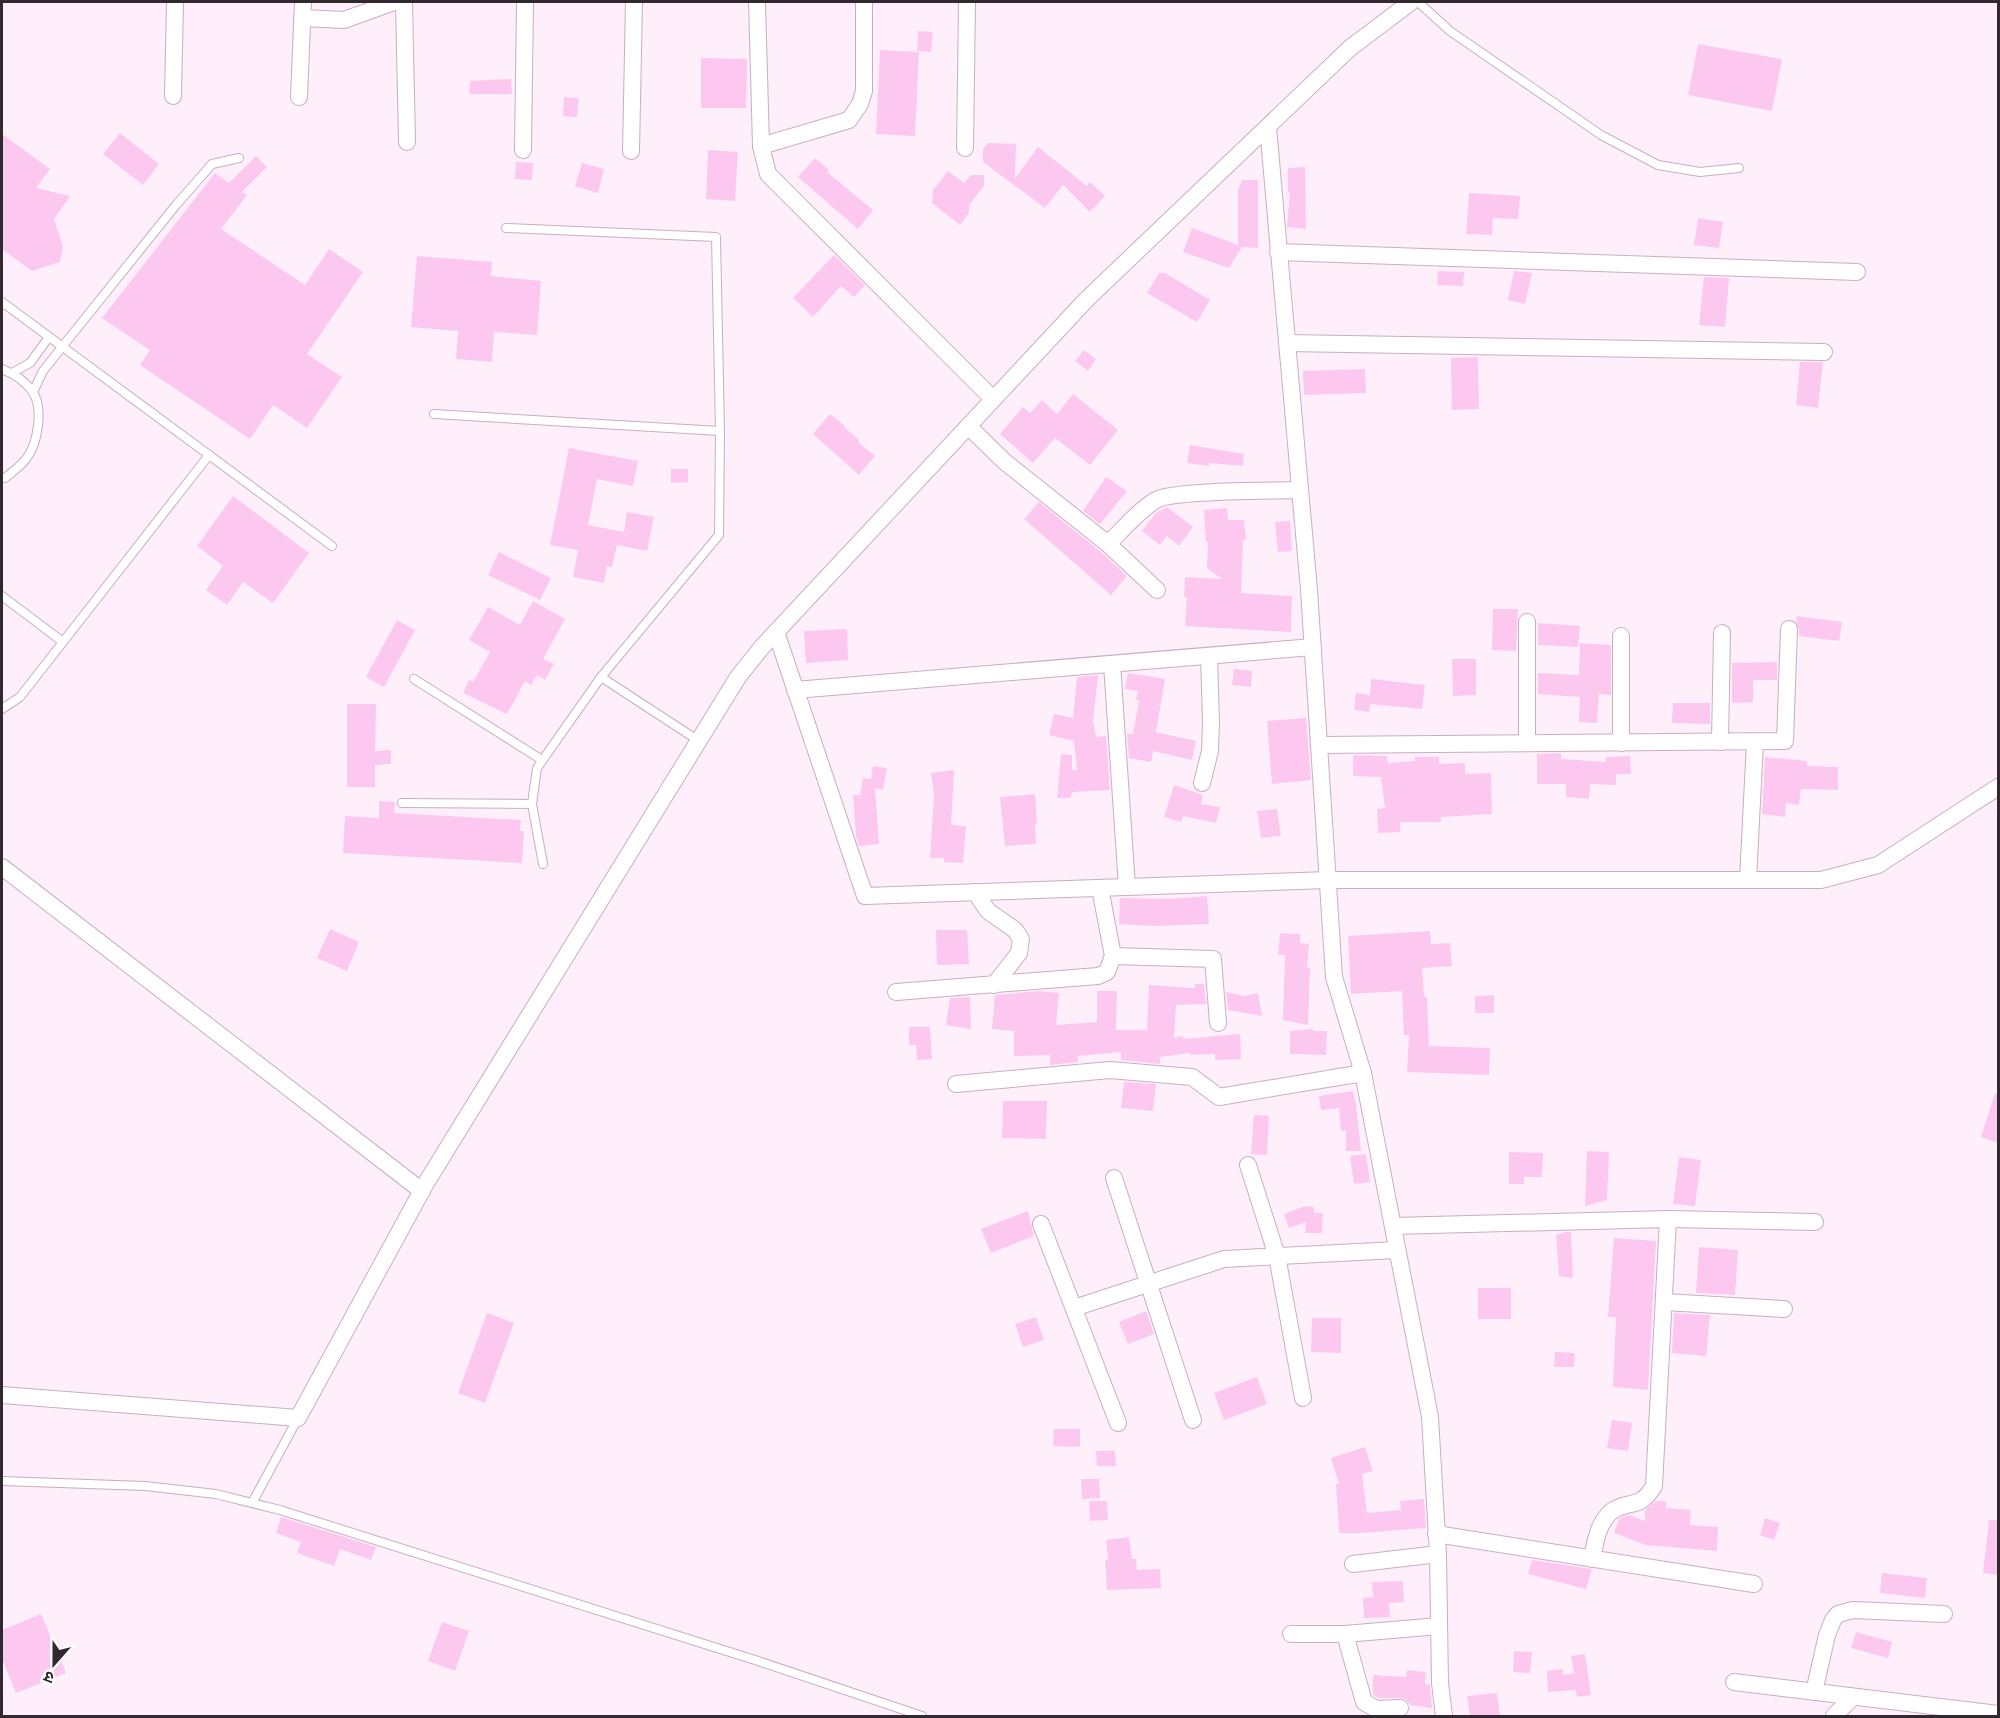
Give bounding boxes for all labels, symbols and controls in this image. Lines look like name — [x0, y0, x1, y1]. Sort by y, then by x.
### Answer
north arrow — [24, 1634, 84, 1694]
text: उ — [41, 1668, 56, 1686]

